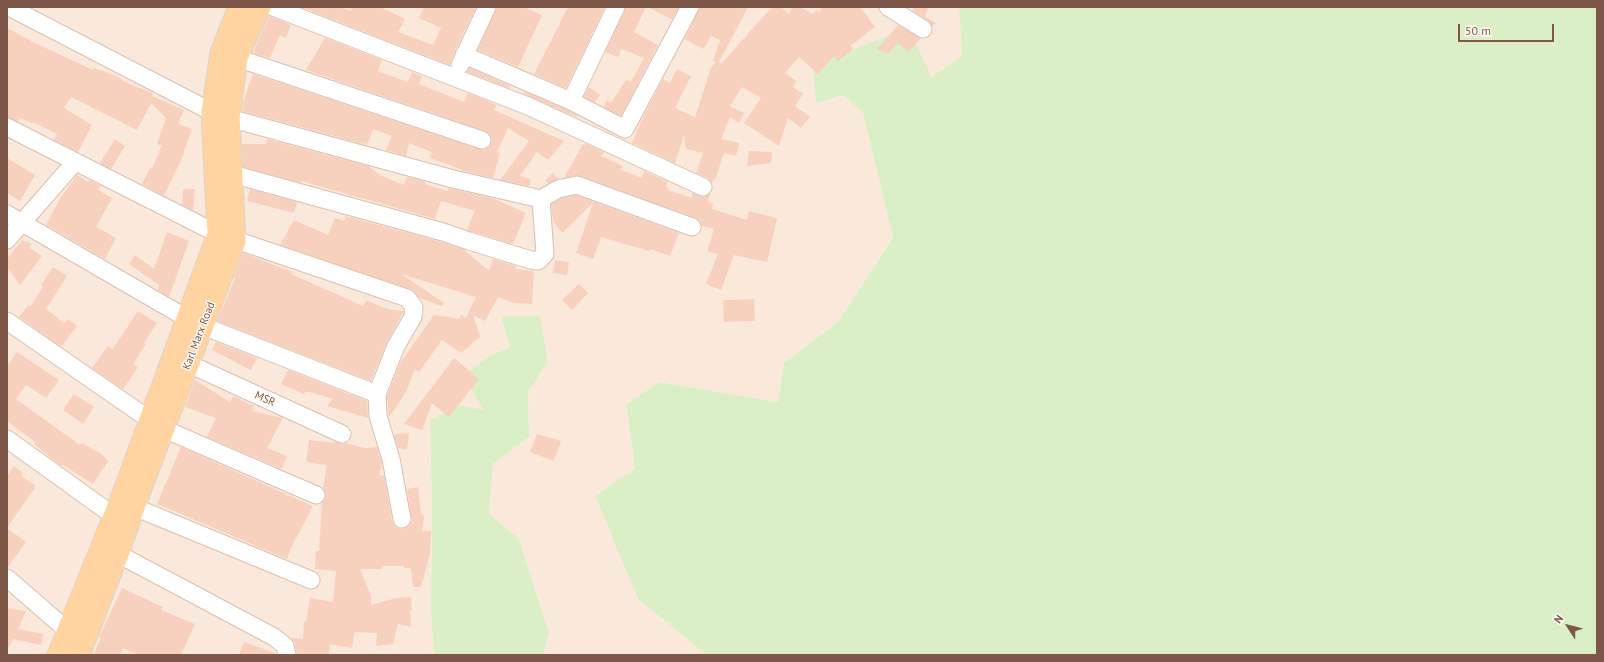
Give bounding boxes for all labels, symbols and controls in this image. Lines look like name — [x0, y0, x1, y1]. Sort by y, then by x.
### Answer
scale bar — [1460, 16, 1556, 42]
text: 50 m — [1465, 23, 1491, 38]
street label: Karl Marx Road — [180, 300, 218, 372]
street label: MSR — [253, 389, 277, 409]
north arrow — [1548, 606, 1588, 646]
text: N — [1550, 612, 1566, 626]

